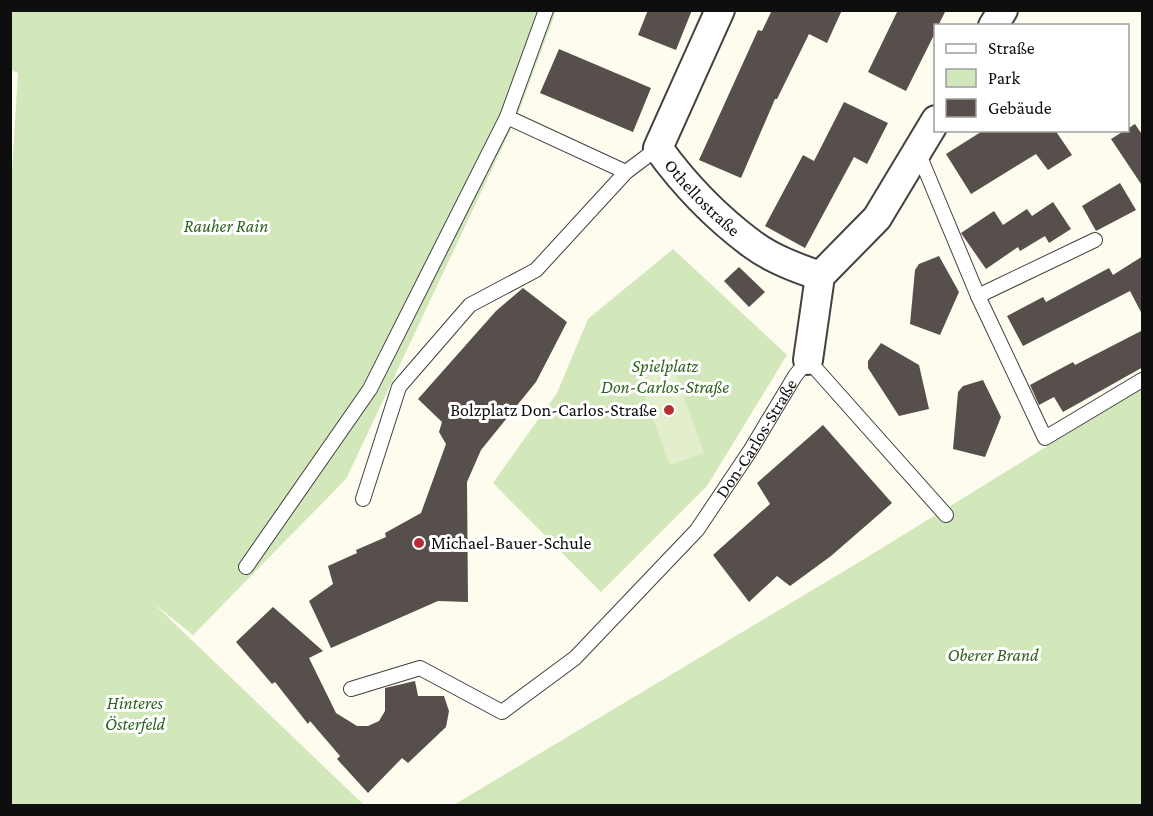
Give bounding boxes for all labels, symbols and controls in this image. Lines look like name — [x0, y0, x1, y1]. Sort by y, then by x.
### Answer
legend — [934, 24, 1129, 132]
text: Straße — [988, 38, 1035, 58]
text: Park — [988, 68, 1020, 88]
text: Gebäude — [988, 98, 1052, 118]
street label: Othellostraße — [660, 155, 744, 240]
park label: Rauher Rain — [184, 216, 268, 236]
park label: Spielplatz Don-Carlos-Straße — [601, 356, 729, 397]
street label: Don-Carlos-Straße — [712, 375, 801, 502]
place label: Bolzplatz Don-Carlos-Straße — [450, 400, 657, 420]
marker: Bolzplatz Don-Carlos-Straße — [662, 403, 676, 417]
place label: Michael-Bauer-Schule — [431, 533, 592, 553]
marker: Michael-Bauer-Schule — [412, 536, 426, 550]
park label: Oberer Brand — [947, 645, 1039, 665]
park label: Hinteres Österfeld — [105, 693, 166, 734]

